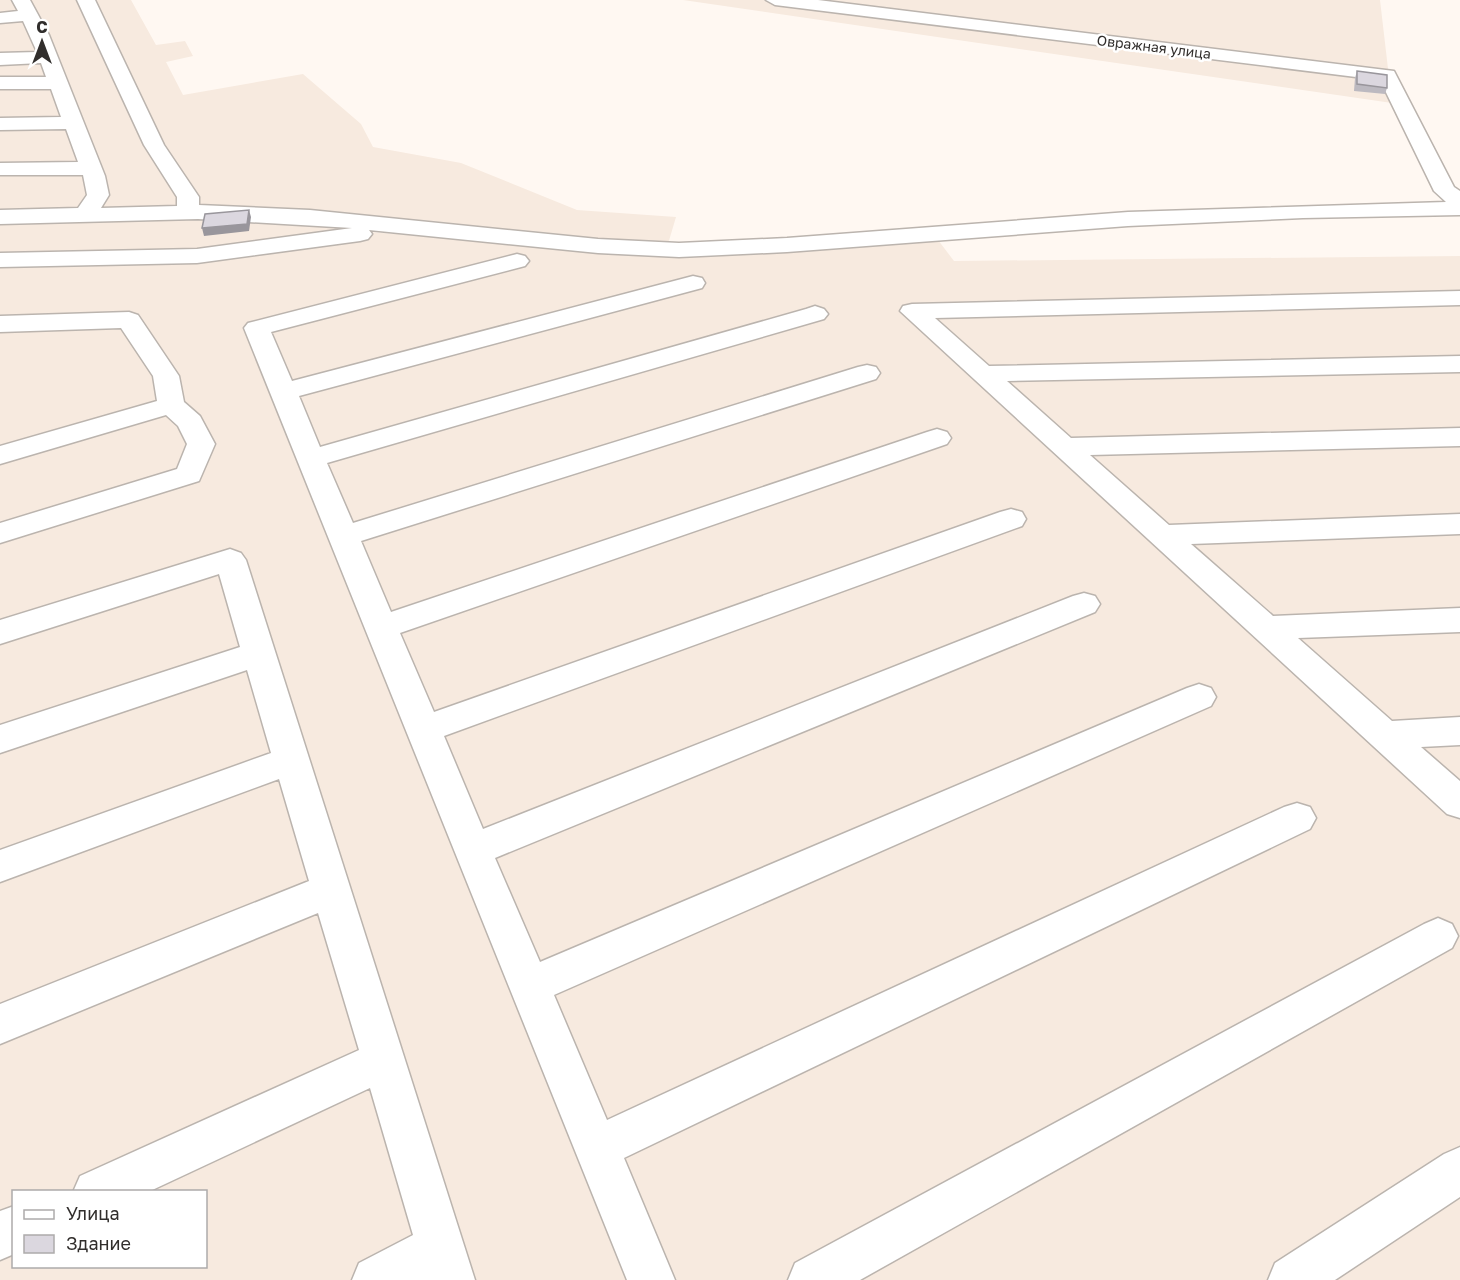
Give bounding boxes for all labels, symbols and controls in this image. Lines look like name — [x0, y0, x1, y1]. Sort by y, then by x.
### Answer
north arrow — [12, 12, 72, 72]
text: С — [36, 17, 48, 37]
street label: Овражная улица — [1096, 31, 1212, 62]
legend — [12, 1190, 207, 1268]
text: Улица — [66, 1202, 120, 1224]
text: Здание — [66, 1232, 131, 1254]

